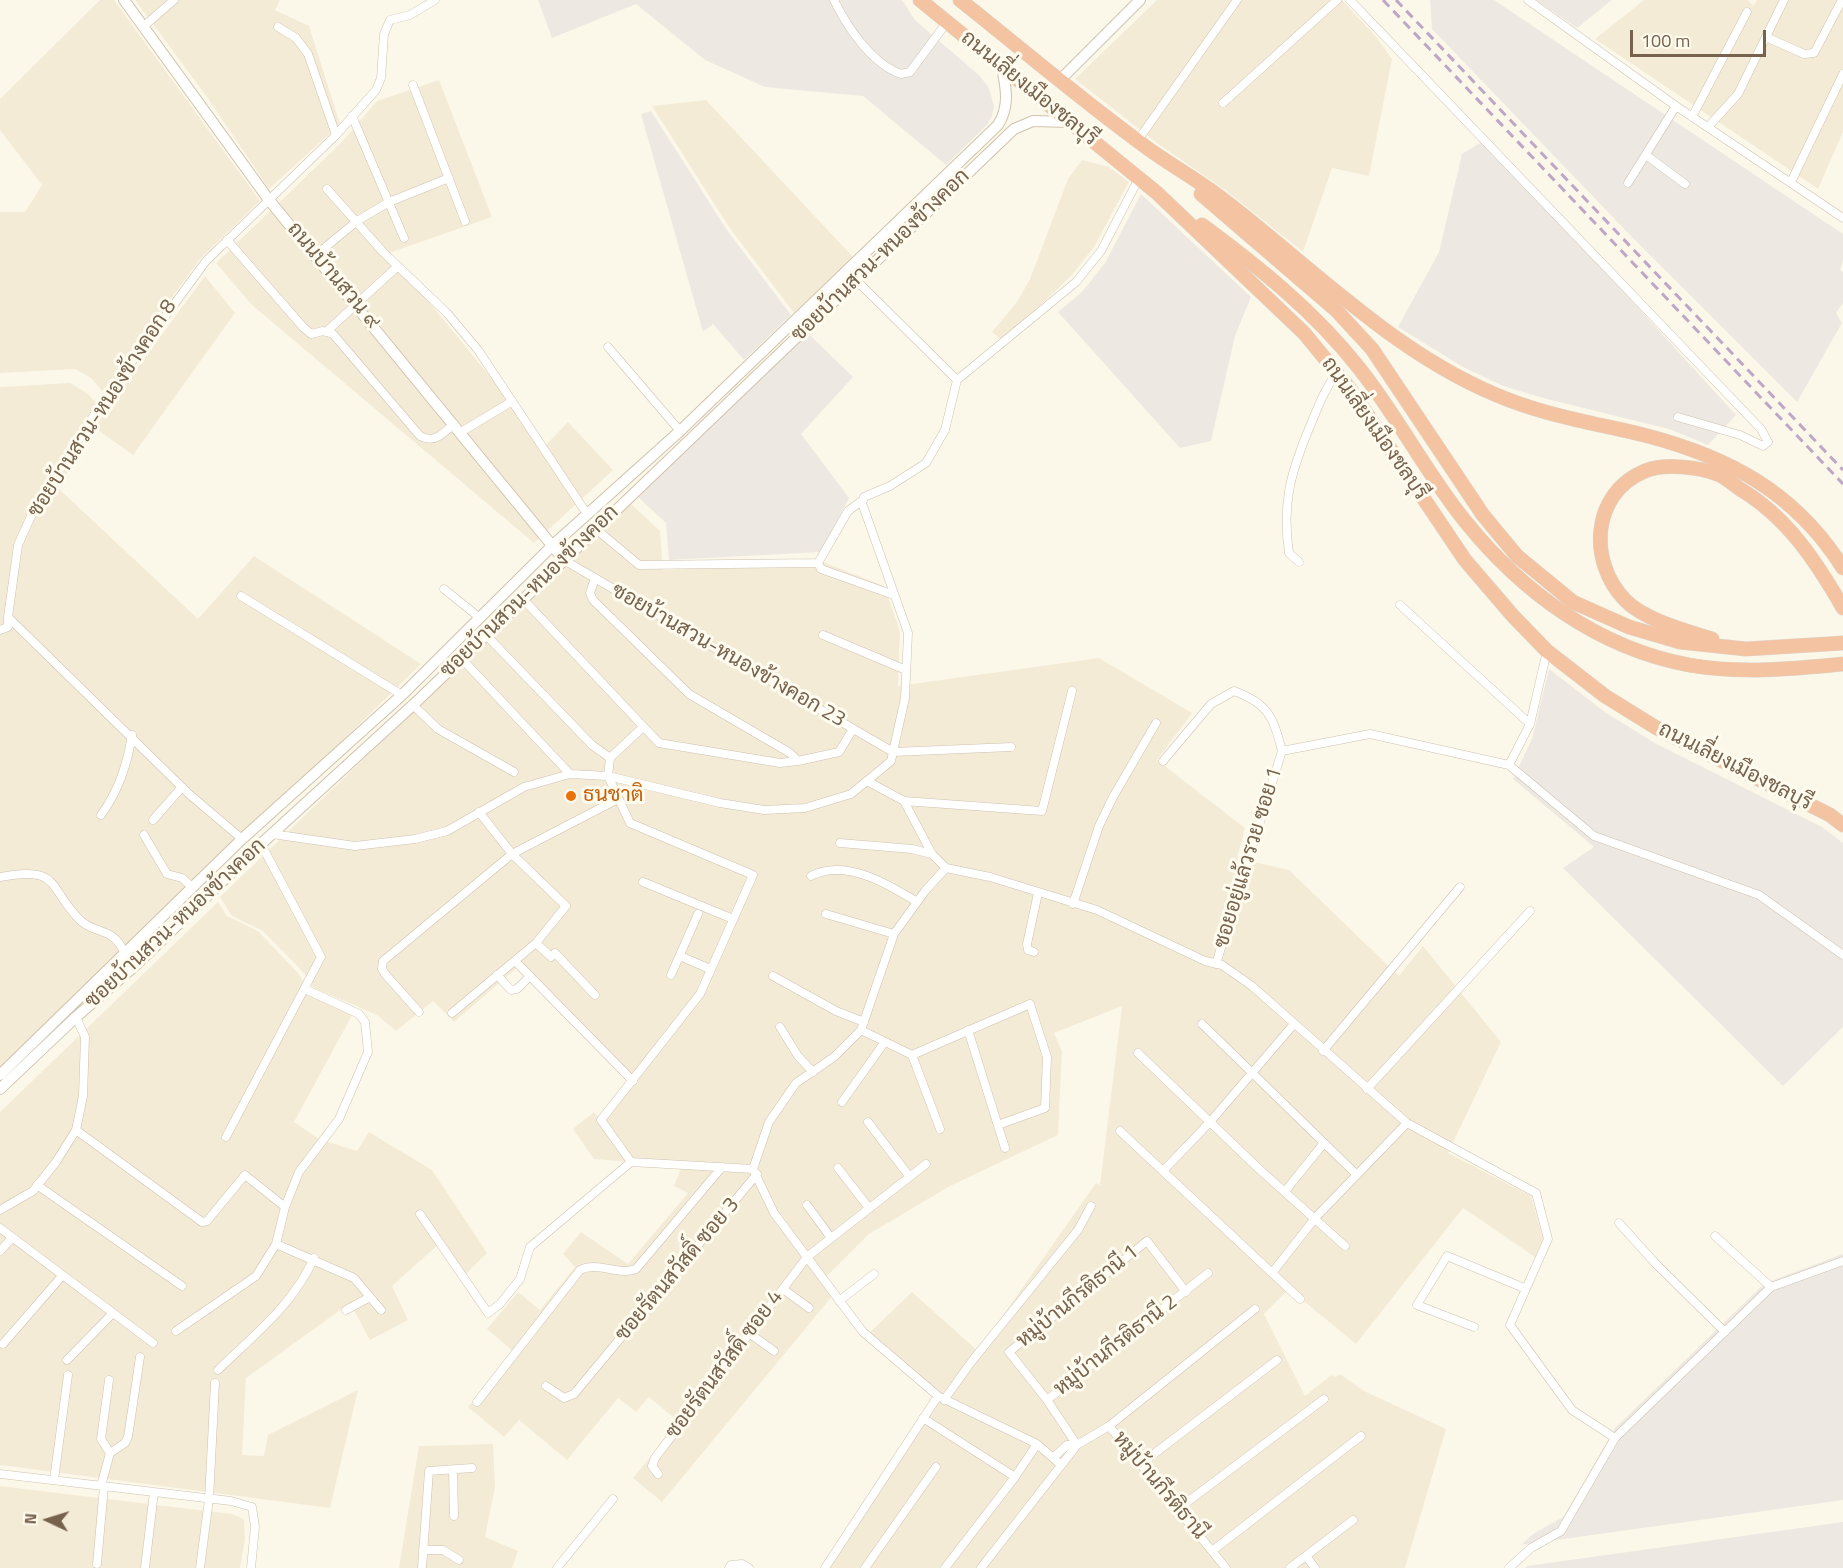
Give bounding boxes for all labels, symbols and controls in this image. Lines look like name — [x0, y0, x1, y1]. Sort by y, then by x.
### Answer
scale bar — [1633, 18, 1770, 56]
street label: ถนนเลี่ยงเมืองชลบุรี — [955, 26, 1103, 152]
text: 100 m — [1641, 27, 1690, 54]
street label: ซอยบ้านสวน-หนองข้างคอก — [787, 164, 975, 348]
street label: ถนนบ้านสวน ๙ — [281, 218, 385, 334]
street label: ซอยบ้านสวน-หนองข้างคอก 8 — [23, 296, 183, 522]
street label: ถนนเลี่ยงเมืองชลบุรี — [1315, 353, 1433, 505]
street label: ซอยบ้านสวน-หนองข้างคอก — [436, 500, 624, 684]
street label: ซอยบ้านสวน-หนองข้างคอก 23 — [607, 579, 849, 733]
street label: ถนนเลี่ยงเมืองชลบุรี — [1654, 717, 1816, 817]
street label: ซอยอยู่แล้วรวย ซอย 1 — [1209, 764, 1289, 952]
place label: ธนชาติ — [583, 783, 643, 809]
marker: ธนชาติ — [564, 789, 578, 803]
street label: ซอยบ้านสวน-หนองข้างคอก — [80, 834, 272, 1014]
street label: ซอยรัตนสวัสดิ์ ซอย 3 — [611, 1193, 745, 1347]
street label: หมู่บ้านกีรติธานี 1 — [1012, 1240, 1144, 1354]
street label: ซอยรัตนสวัสดิ์ ซอย 4 — [661, 1286, 789, 1444]
street label: หมู่บ้านกีรติธานี 2 — [1049, 1290, 1183, 1402]
street label: หมู่บ้านกีรติธานี — [1107, 1427, 1211, 1545]
north arrow — [18, 1490, 78, 1550]
text: N — [18, 1512, 42, 1525]

